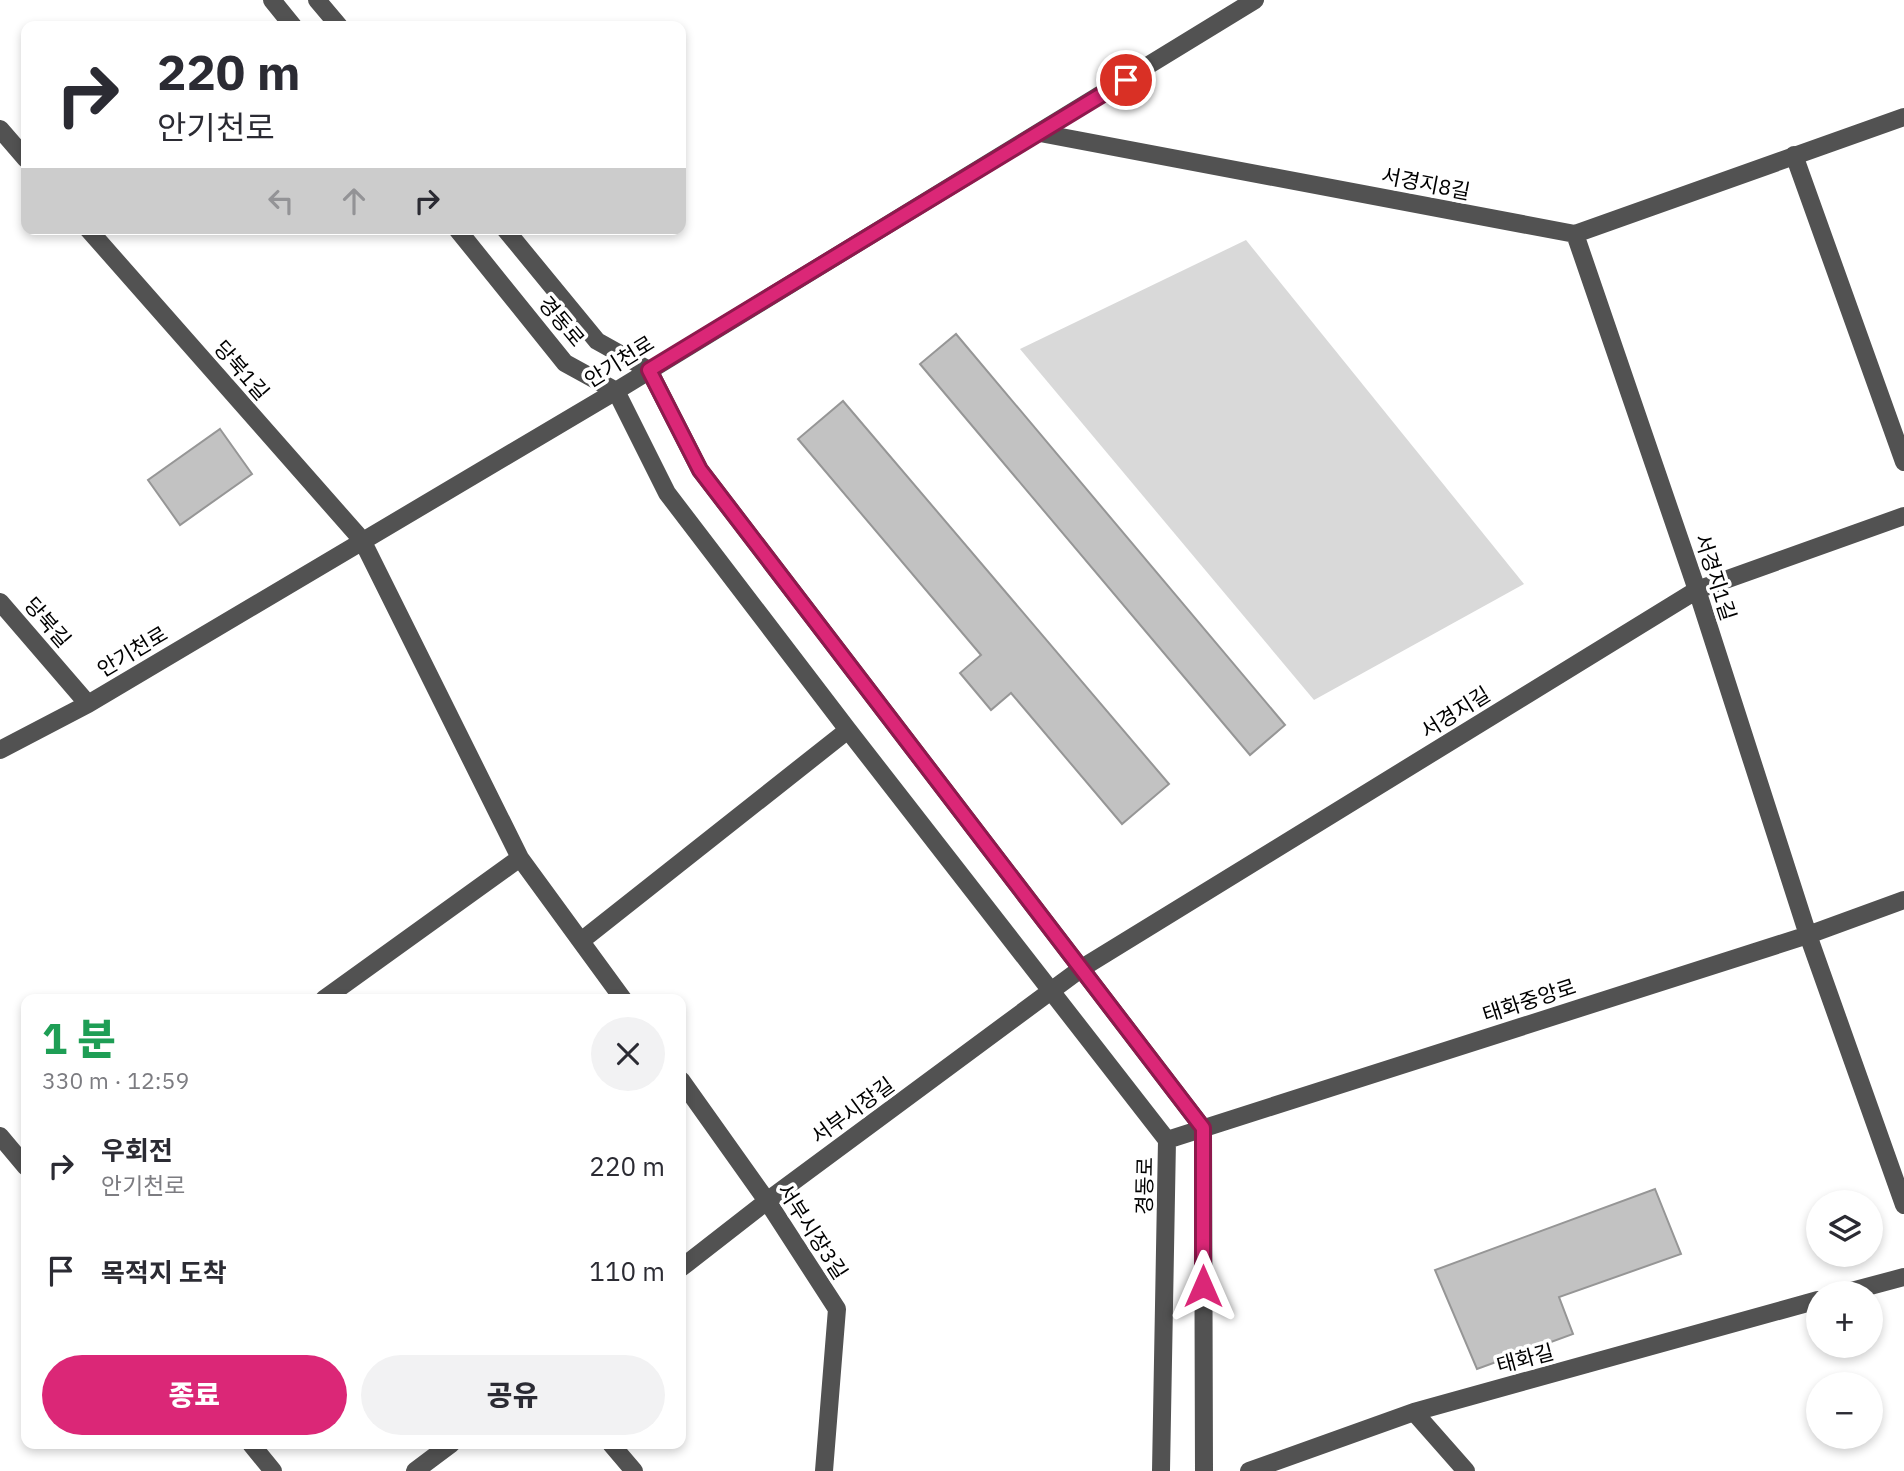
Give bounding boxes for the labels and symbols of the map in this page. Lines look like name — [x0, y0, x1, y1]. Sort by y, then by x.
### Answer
pin — [1096, 50, 1156, 110]
street label: 서경지8길 — [1379, 161, 1473, 205]
street label: 경동로 — [533, 290, 591, 352]
street label: 안기천로 — [579, 329, 659, 393]
street label: 당북1길 — [208, 334, 276, 406]
street label: 서경지1길 — [1689, 530, 1743, 624]
street label: 당북길 — [18, 591, 78, 653]
street label: 안기천로 — [92, 619, 172, 683]
street label: 서경지길 — [1415, 680, 1495, 744]
street label: 태화중앙로 — [1479, 972, 1579, 1028]
street label: 서부시장길 — [805, 1070, 899, 1150]
street label: 경동로 — [1129, 1157, 1159, 1215]
street label: 서부시장3길 — [772, 1178, 854, 1284]
position arrow — [1166, 1249, 1240, 1323]
street label: 태화길 — [1493, 1337, 1557, 1379]

